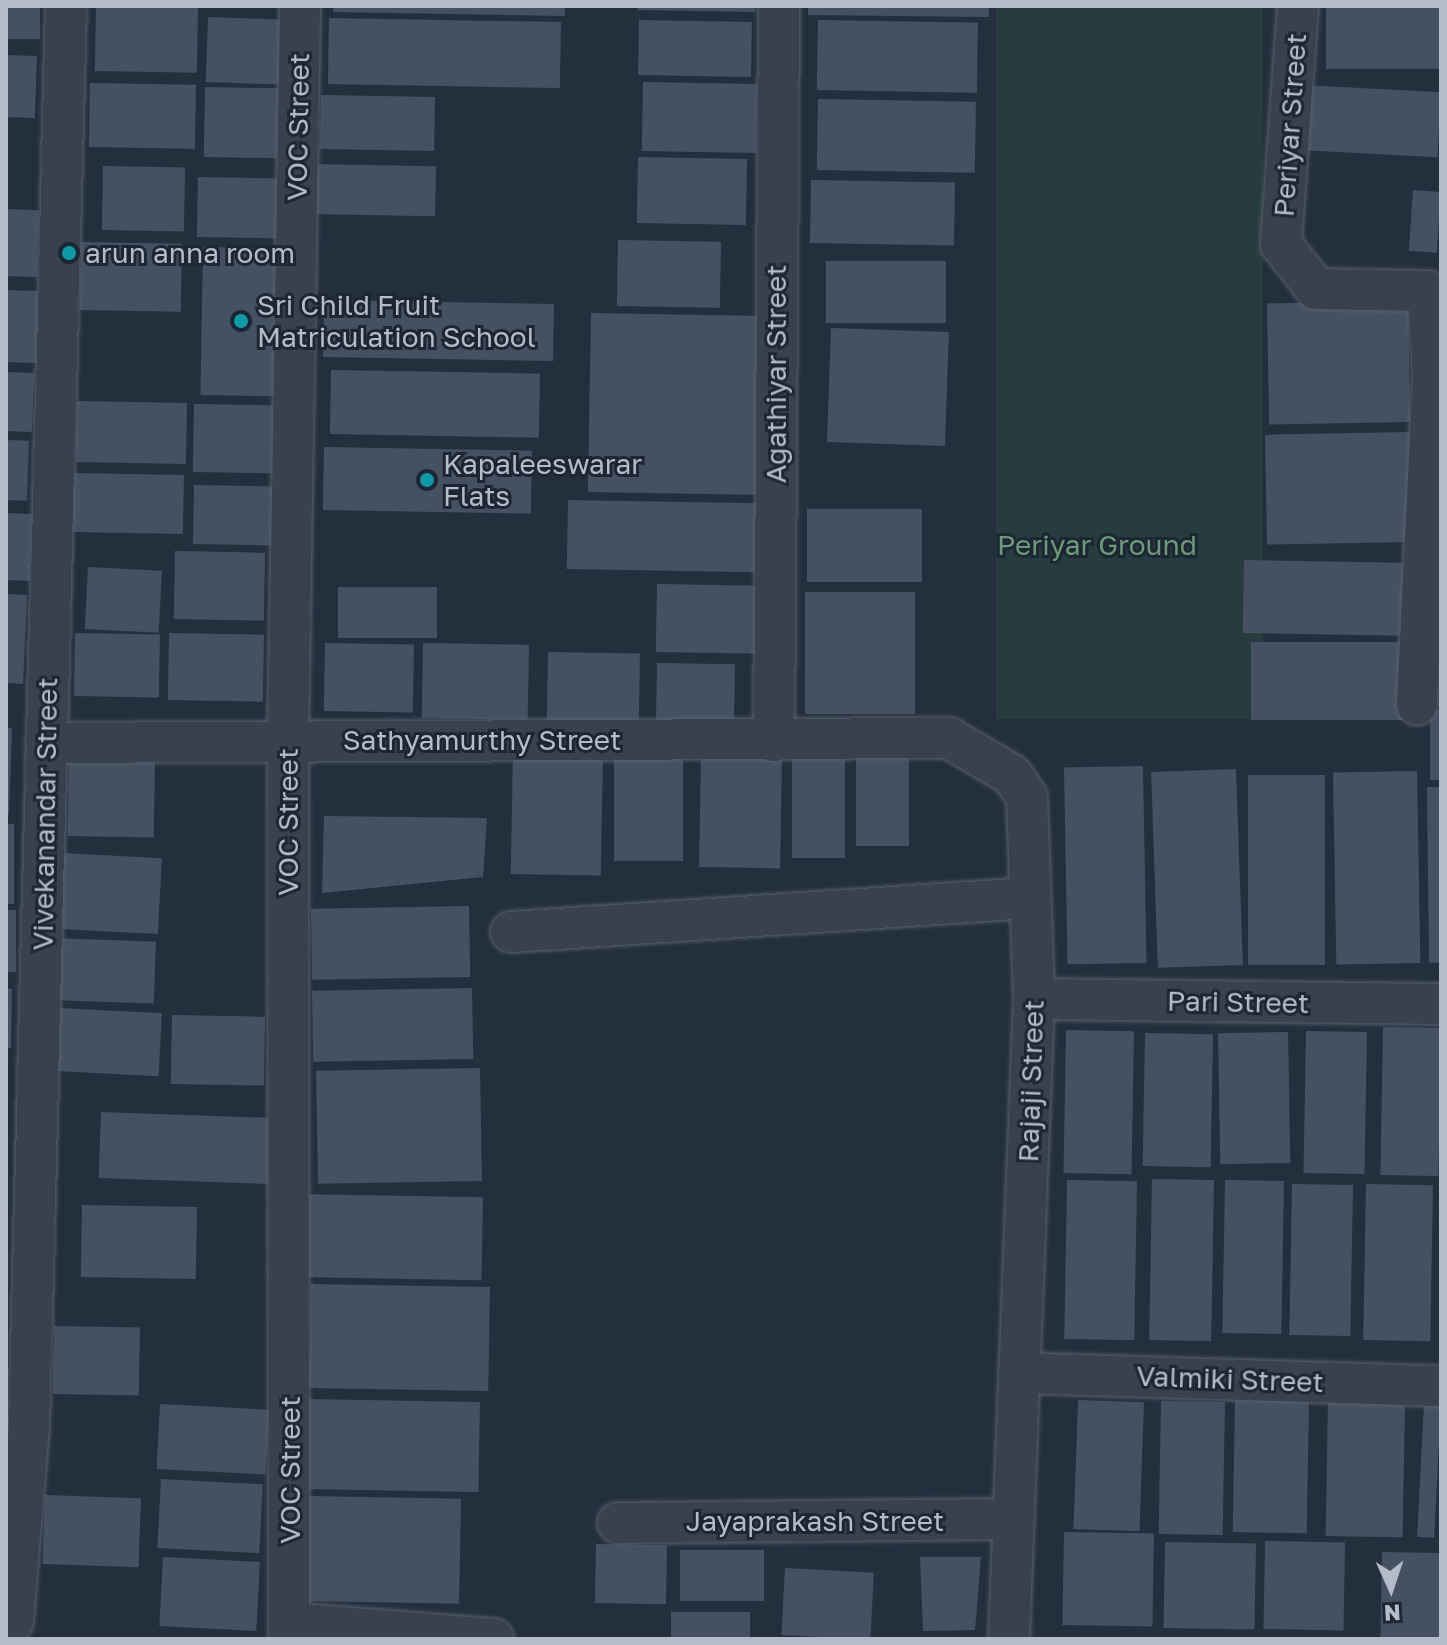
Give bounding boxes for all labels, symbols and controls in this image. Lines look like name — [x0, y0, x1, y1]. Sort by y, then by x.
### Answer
street label: Periyar Street — [1267, 32, 1313, 218]
street label: VOC Street — [280, 53, 316, 201]
place label: arun anna room — [85, 236, 295, 270]
marker: arun anna room — [60, 244, 78, 262]
street label: Agathiyar Street — [759, 265, 793, 483]
place label: Sri Child Fruit Matriculation School — [257, 288, 536, 354]
marker: Sri Child Fruit Matriculation School — [232, 312, 250, 330]
place label: Kapaleeswarar Flats — [443, 447, 642, 513]
marker: Kapaleeswarar Flats — [418, 471, 436, 489]
park label: Periyar Ground — [997, 528, 1197, 562]
street label: Vivekanandar Street — [26, 677, 64, 951]
street label: Sathyamurthy Street — [343, 723, 621, 757]
street label: VOC Street — [271, 748, 305, 896]
street label: Pari Street — [1167, 984, 1309, 1020]
street label: Rajaji Street — [1011, 999, 1051, 1163]
street label: Valmiki Street — [1136, 1359, 1324, 1399]
street label: VOC Street — [273, 1396, 307, 1544]
street label: Jayaprakash Street — [686, 1504, 944, 1538]
north arrow — [1351, 1549, 1431, 1629]
text: N — [1383, 1600, 1401, 1627]

